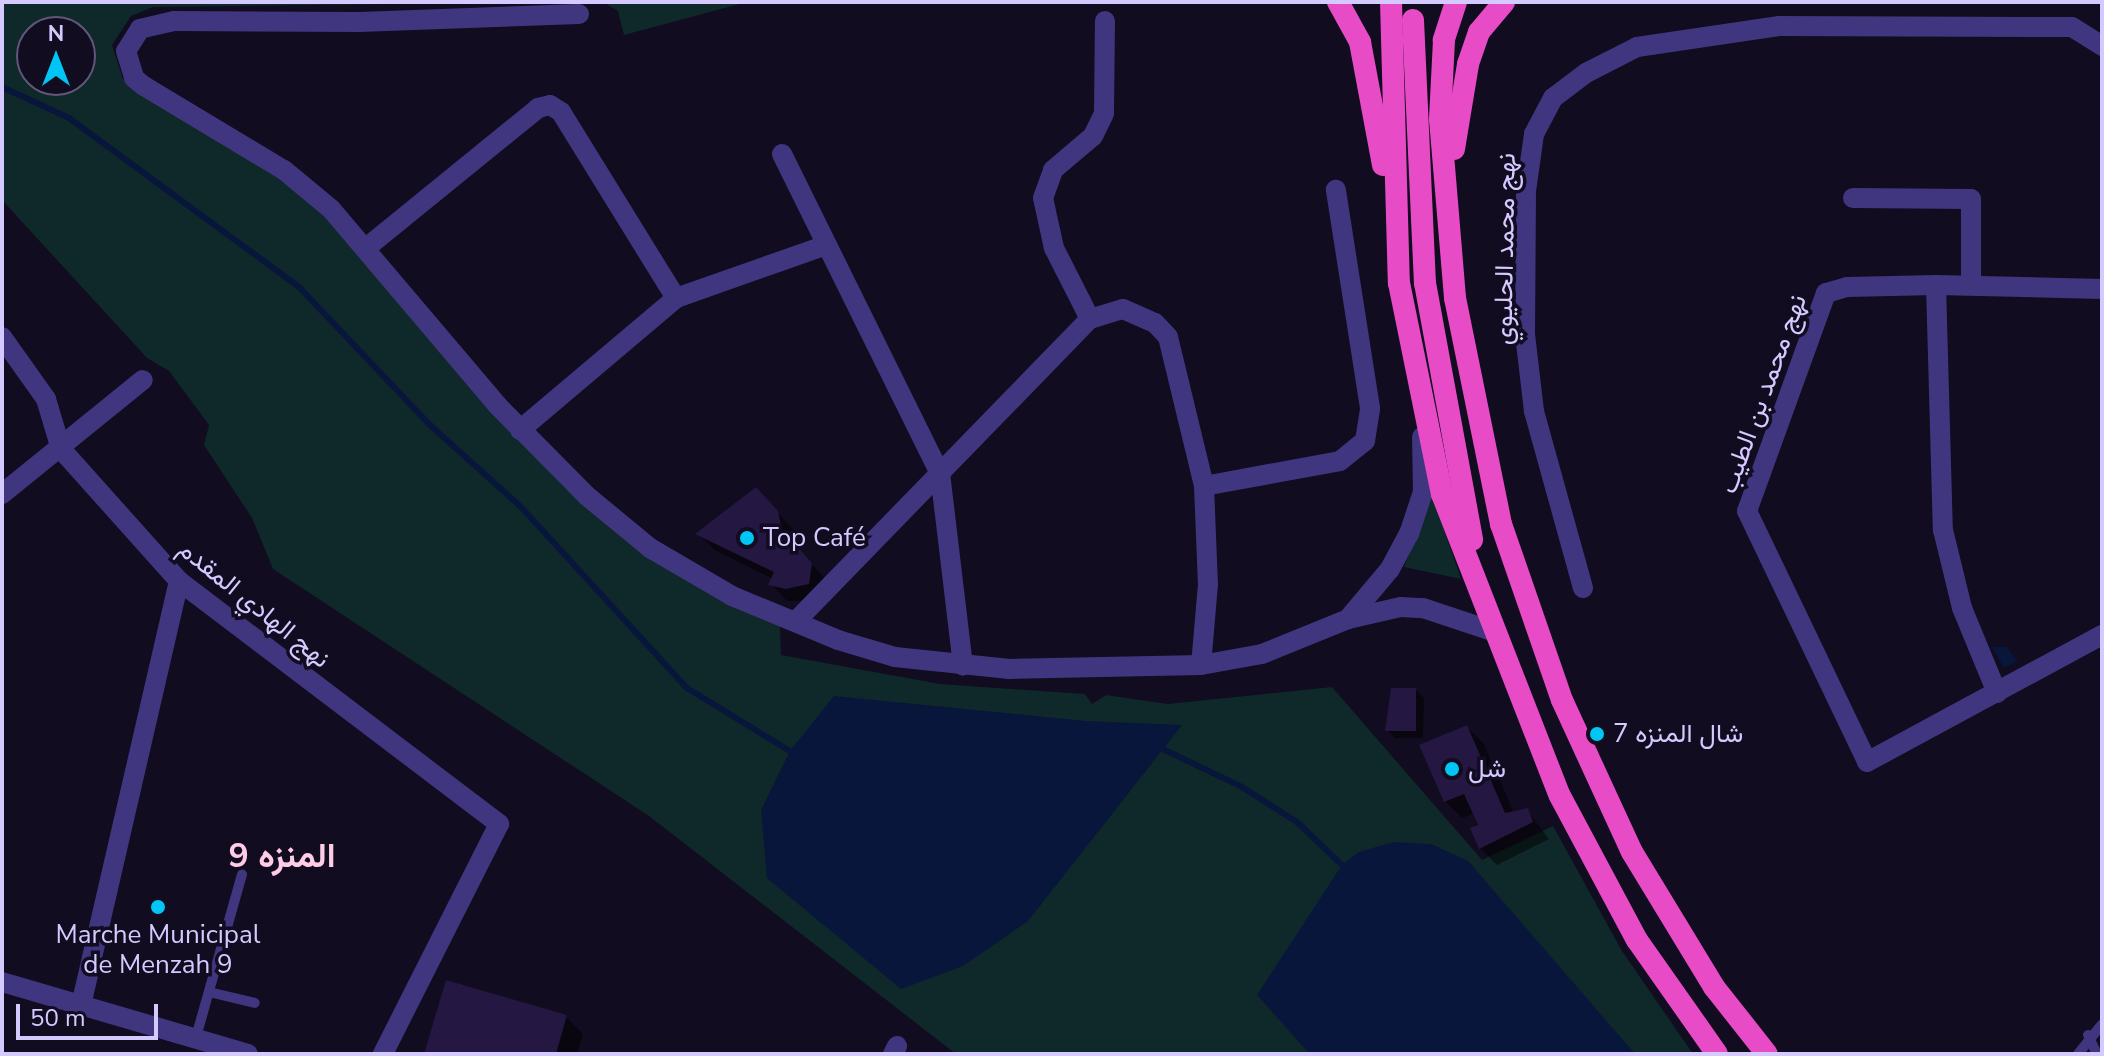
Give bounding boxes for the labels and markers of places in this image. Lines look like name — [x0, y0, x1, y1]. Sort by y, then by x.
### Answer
place label: Top Café — [763, 522, 866, 554]
marker: Top Café — [738, 529, 756, 547]
place label: شال المنزه 7 — [1613, 718, 1743, 750]
marker: شال المنزه 7 — [1588, 725, 1606, 743]
place label: شل — [1468, 753, 1506, 785]
marker: شل — [1443, 760, 1461, 778]
marker: Marche Municipal de Menzah 9 — [149, 898, 167, 916]
place label: Marche Municipal de Menzah 9 — [56, 919, 260, 980]

